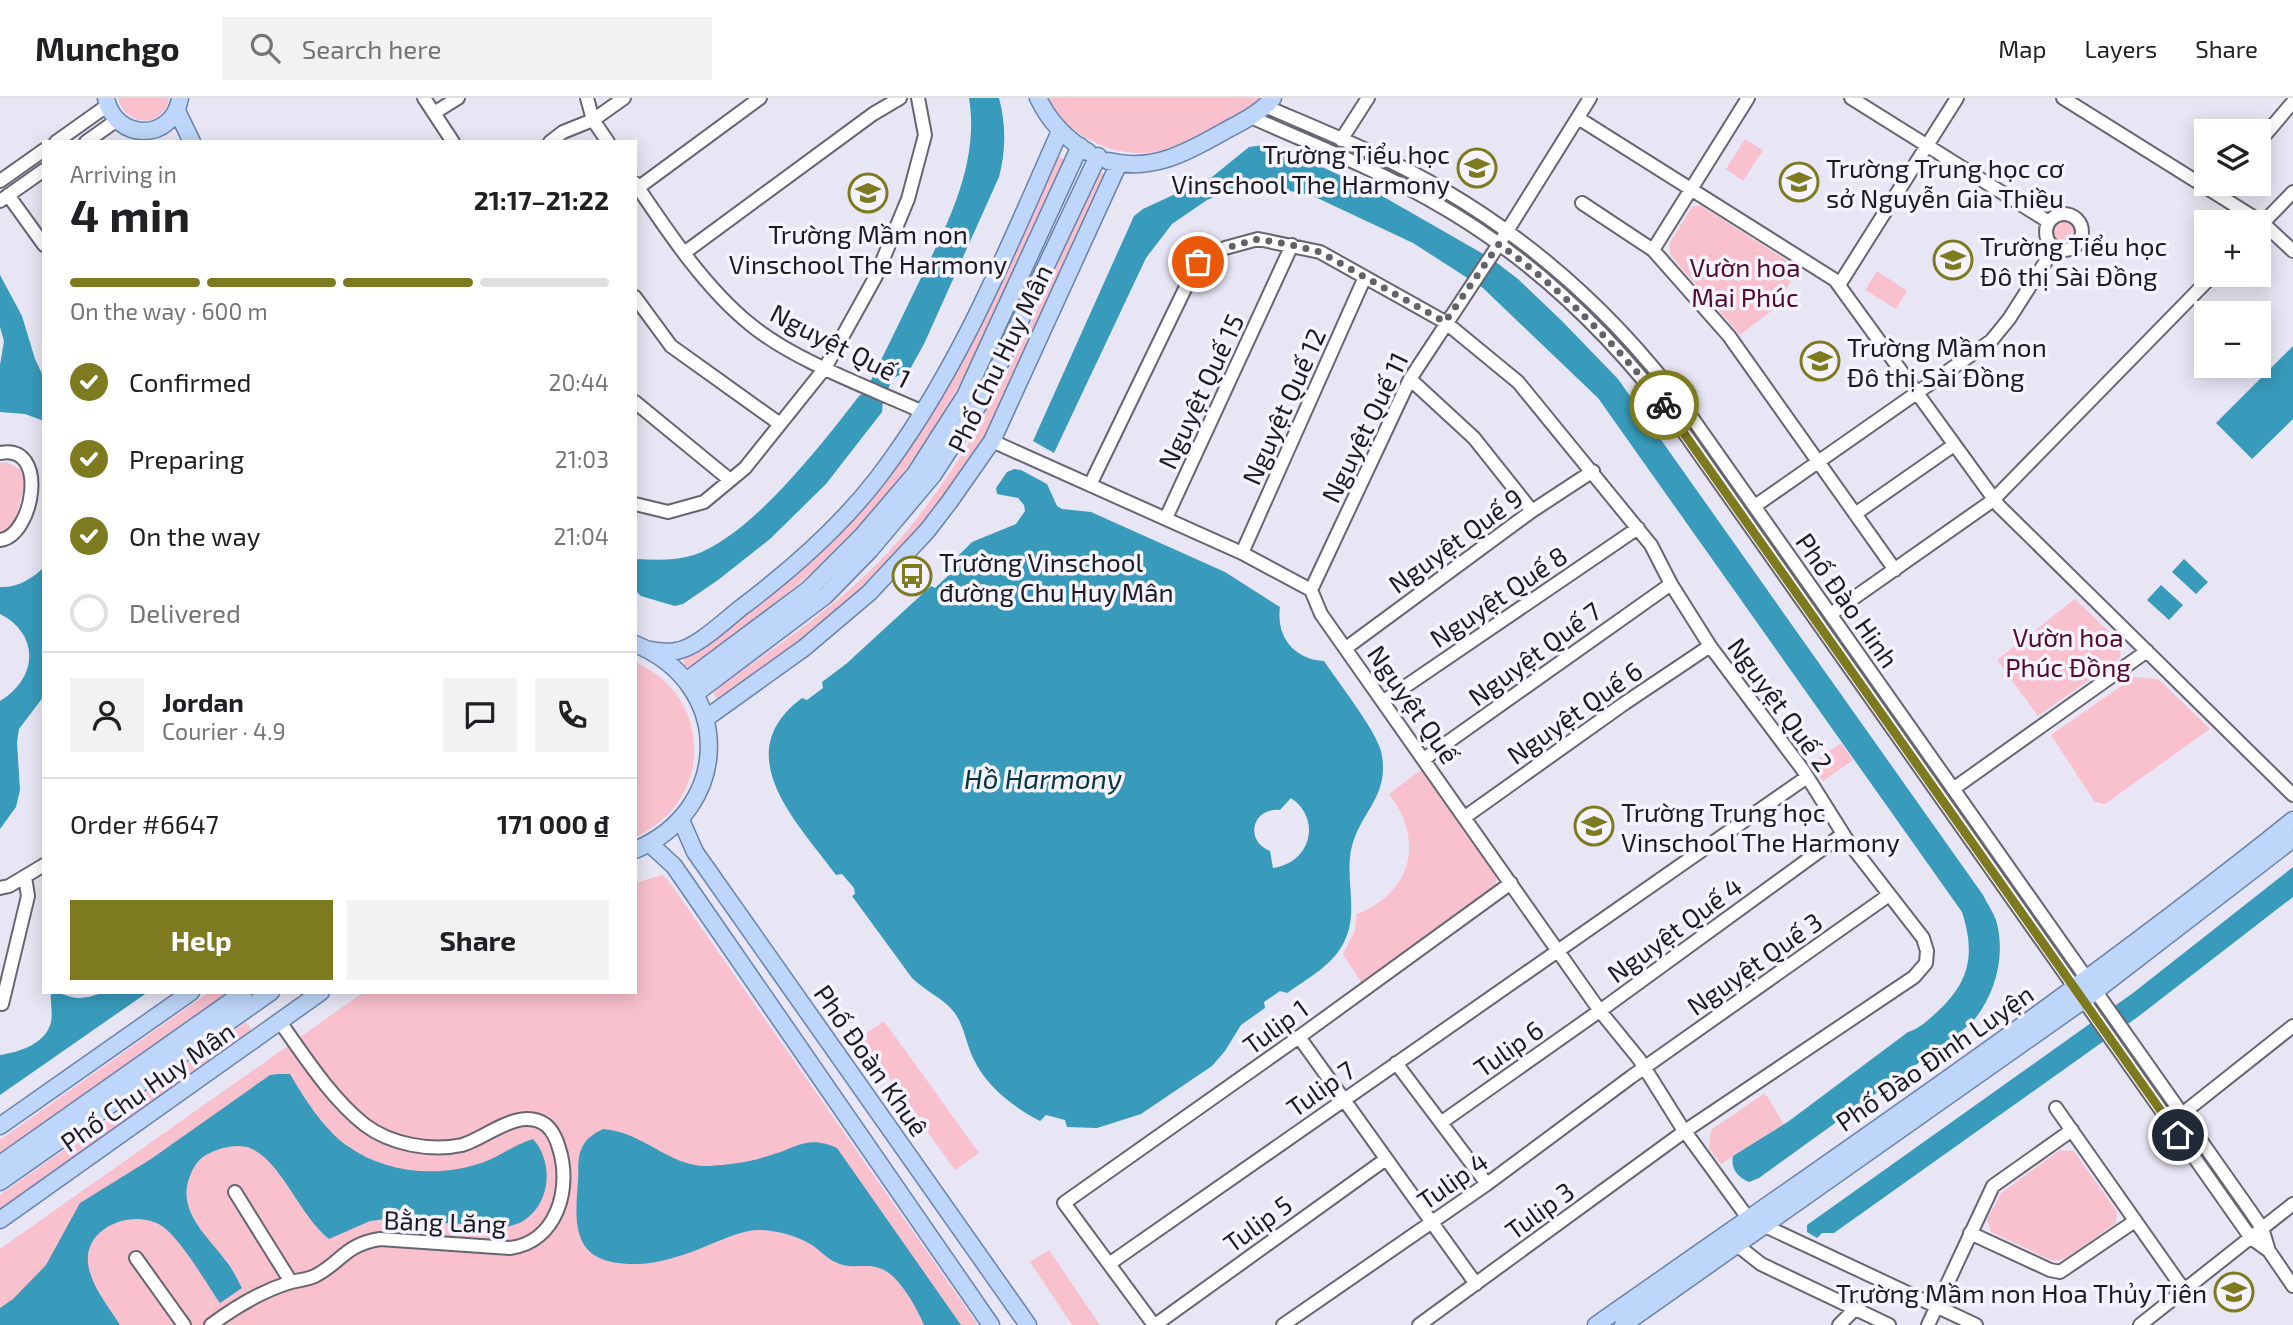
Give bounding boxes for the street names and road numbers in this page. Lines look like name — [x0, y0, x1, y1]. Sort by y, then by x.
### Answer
street label: Phố Chu Huy Mân — [940, 259, 1058, 457]
street label: Nguyệt Quế 1 — [766, 296, 916, 394]
street label: Nguyệt Quế 15 — [1151, 309, 1249, 473]
street label: Nguyệt Quế 12 — [1235, 323, 1331, 489]
street label: Nguyệt Quế 11 — [1314, 347, 1414, 507]
street label: Nguyệt Quế 9 — [1382, 481, 1528, 599]
street label: Phố Đào Hinh — [1790, 527, 1906, 673]
street label: Nguyệt Quế 8 — [1424, 539, 1572, 653]
street label: Nguyệt Quế 7 — [1462, 595, 1606, 711]
street label: Nguyệt Quế 2 — [1722, 631, 1840, 777]
street label: Nguyệt Quế — [1362, 639, 1466, 769]
street label: Nguyệt Quế 6 — [1500, 654, 1648, 770]
street label: Nguyệt Quế 4 — [1601, 870, 1747, 988]
street label: Nguyệt Quế 3 — [1681, 905, 1827, 1021]
street label: Phố Đào Đình Luyện — [1829, 977, 2039, 1137]
street label: Phố Đoàn Khuê — [808, 978, 936, 1142]
street label: Tulip 1 — [1236, 992, 1314, 1060]
street label: Tulip 6 — [1467, 1013, 1549, 1083]
street label: Phố Chu Huy Mân — [54, 1015, 240, 1157]
street label: Tulip 7 — [1280, 1054, 1360, 1122]
street label: Tulip 4 — [1411, 1145, 1493, 1215]
street label: Tulip 3 — [1499, 1175, 1579, 1245]
street label: Tulip 5 — [1217, 1188, 1297, 1258]
street label: Bằng Lăng — [383, 1203, 507, 1239]

